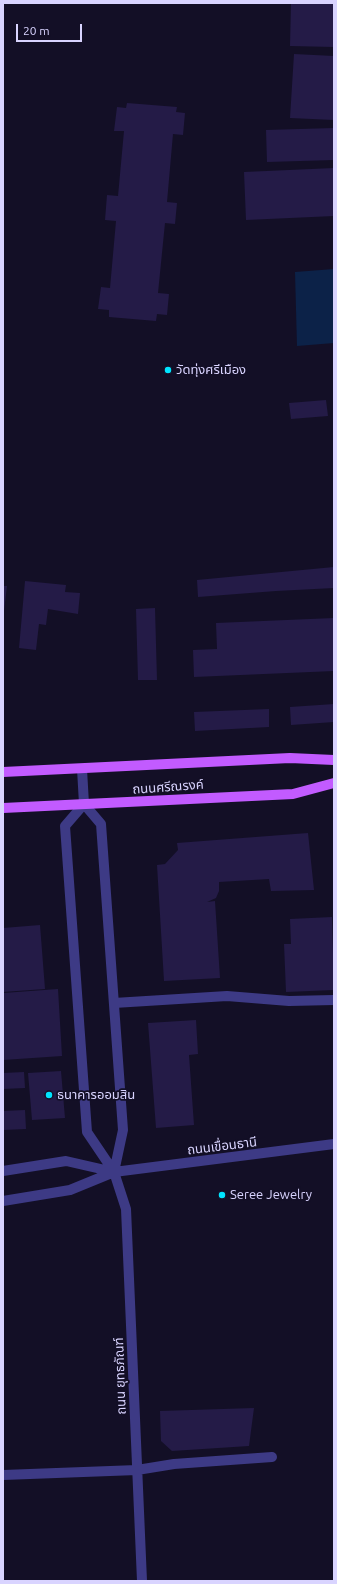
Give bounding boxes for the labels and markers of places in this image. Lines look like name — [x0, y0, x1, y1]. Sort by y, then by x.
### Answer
place label: วัดทุ่งศรีเมือง — [176, 362, 246, 378]
marker: วัดทุ่งศรีเมือง — [163, 365, 173, 375]
place label: ธนาคารออมสิน — [57, 1087, 135, 1103]
marker: ธนาคารออมสิน — [44, 1090, 54, 1100]
place label: Seree Jewelry — [230, 1187, 312, 1203]
marker: Seree Jewelry — [217, 1190, 227, 1200]

